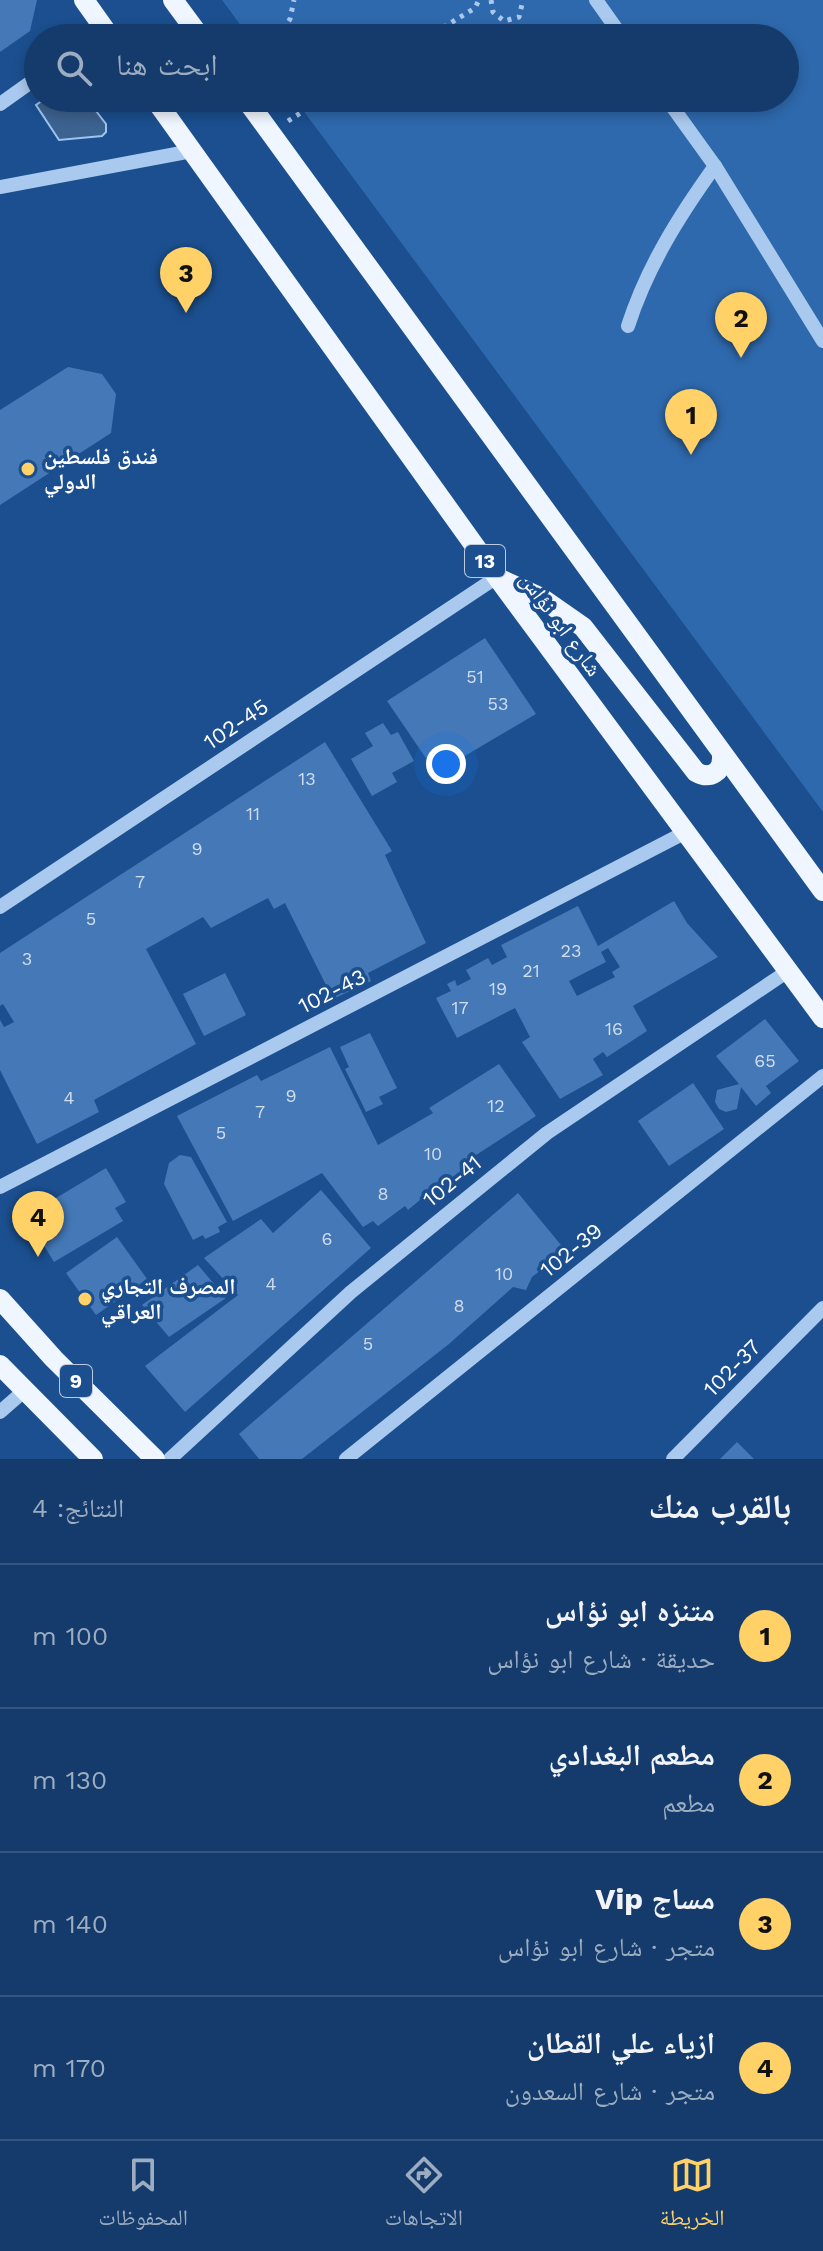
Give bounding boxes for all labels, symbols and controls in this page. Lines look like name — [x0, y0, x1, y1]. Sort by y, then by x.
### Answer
search box — [24, 24, 799, 112]
icon: search — [52, 46, 96, 90]
text: ابحث هنا — [116, 47, 218, 82]
pin: 3 — [160, 247, 212, 313]
pin: 2 — [715, 292, 767, 358]
pin: 1 — [665, 389, 717, 455]
place label: فندق فلسطين الدولي — [44, 444, 158, 498]
marker: فندق فلسطين الدولي — [19, 460, 37, 478]
road number: 13 — [465, 545, 505, 577]
street label: شارع ابو نؤاس — [514, 567, 607, 681]
house number: 51 — [466, 666, 484, 687]
street label: 102-45 — [199, 693, 273, 755]
house number: 53 — [488, 693, 508, 714]
your location — [426, 744, 466, 784]
house number: 13 — [298, 768, 316, 789]
house number: 11 — [246, 803, 260, 824]
house number: 9 — [191, 838, 203, 859]
house number: 7 — [135, 871, 145, 892]
house number: 5 — [86, 908, 96, 929]
house number: 23 — [561, 940, 582, 961]
house number: 3 — [22, 948, 32, 969]
house number: 21 — [522, 960, 540, 981]
street label: 102-43 — [294, 963, 370, 1019]
house number: 19 — [489, 978, 507, 999]
house number: 17 — [451, 997, 469, 1018]
house number: 16 — [605, 1018, 623, 1039]
house number: 65 — [754, 1050, 776, 1071]
house number: 9 — [285, 1085, 297, 1106]
house number: 4 — [64, 1087, 75, 1108]
house number: 12 — [487, 1095, 505, 1116]
house number: 7 — [255, 1101, 265, 1122]
house number: 5 — [216, 1122, 226, 1143]
house number: 10 — [424, 1143, 442, 1164]
street label: 102-41 — [418, 1150, 486, 1212]
house number: 8 — [377, 1183, 389, 1204]
pin: 4 — [12, 1191, 64, 1257]
street label: 102-39 — [535, 1218, 607, 1282]
house number: 6 — [322, 1228, 332, 1249]
house number: 10 — [495, 1263, 513, 1284]
house number: 4 — [266, 1273, 277, 1294]
place label: المصرف التجاري العراقي — [101, 1274, 235, 1328]
marker: المصرف التجاري العراقي — [76, 1290, 94, 1308]
house number: 8 — [453, 1295, 465, 1316]
house number: 5 — [363, 1333, 373, 1354]
street label: 102-37 — [698, 1334, 766, 1402]
road number: 9 — [60, 1365, 92, 1397]
text: بالقرب منك — [649, 1486, 791, 1526]
text: النتائج: 4 — [32, 1493, 124, 1523]
text: متنزه ابو نؤاس — [545, 1593, 715, 1628]
text: 100 m — [32, 1621, 108, 1651]
text: 1 — [759, 1621, 771, 1651]
text: حديقة · شارع ابو نؤاس — [487, 1644, 715, 1674]
text: مطعم البغدادي — [549, 1737, 715, 1772]
text: 130 m — [32, 1765, 107, 1795]
text: 2 — [757, 1765, 773, 1795]
text: مطعم — [662, 1788, 715, 1818]
text: مساج Vip — [595, 1881, 715, 1916]
text: 140 m — [32, 1909, 108, 1939]
text: 3 — [757, 1909, 773, 1939]
text: متجر · شارع ابو نؤاس — [498, 1932, 715, 1962]
text: ازياء علي القطان — [527, 2025, 715, 2060]
text: 170 m — [32, 2053, 106, 2083]
text: 4 — [757, 2053, 773, 2083]
text: متجر · شارع السعدون — [505, 2076, 715, 2106]
tab: المحفوظات — [98, 2153, 188, 2239]
tab: الاتجاهات — [385, 2153, 463, 2239]
tab: الخريطة — [660, 2153, 725, 2239]

